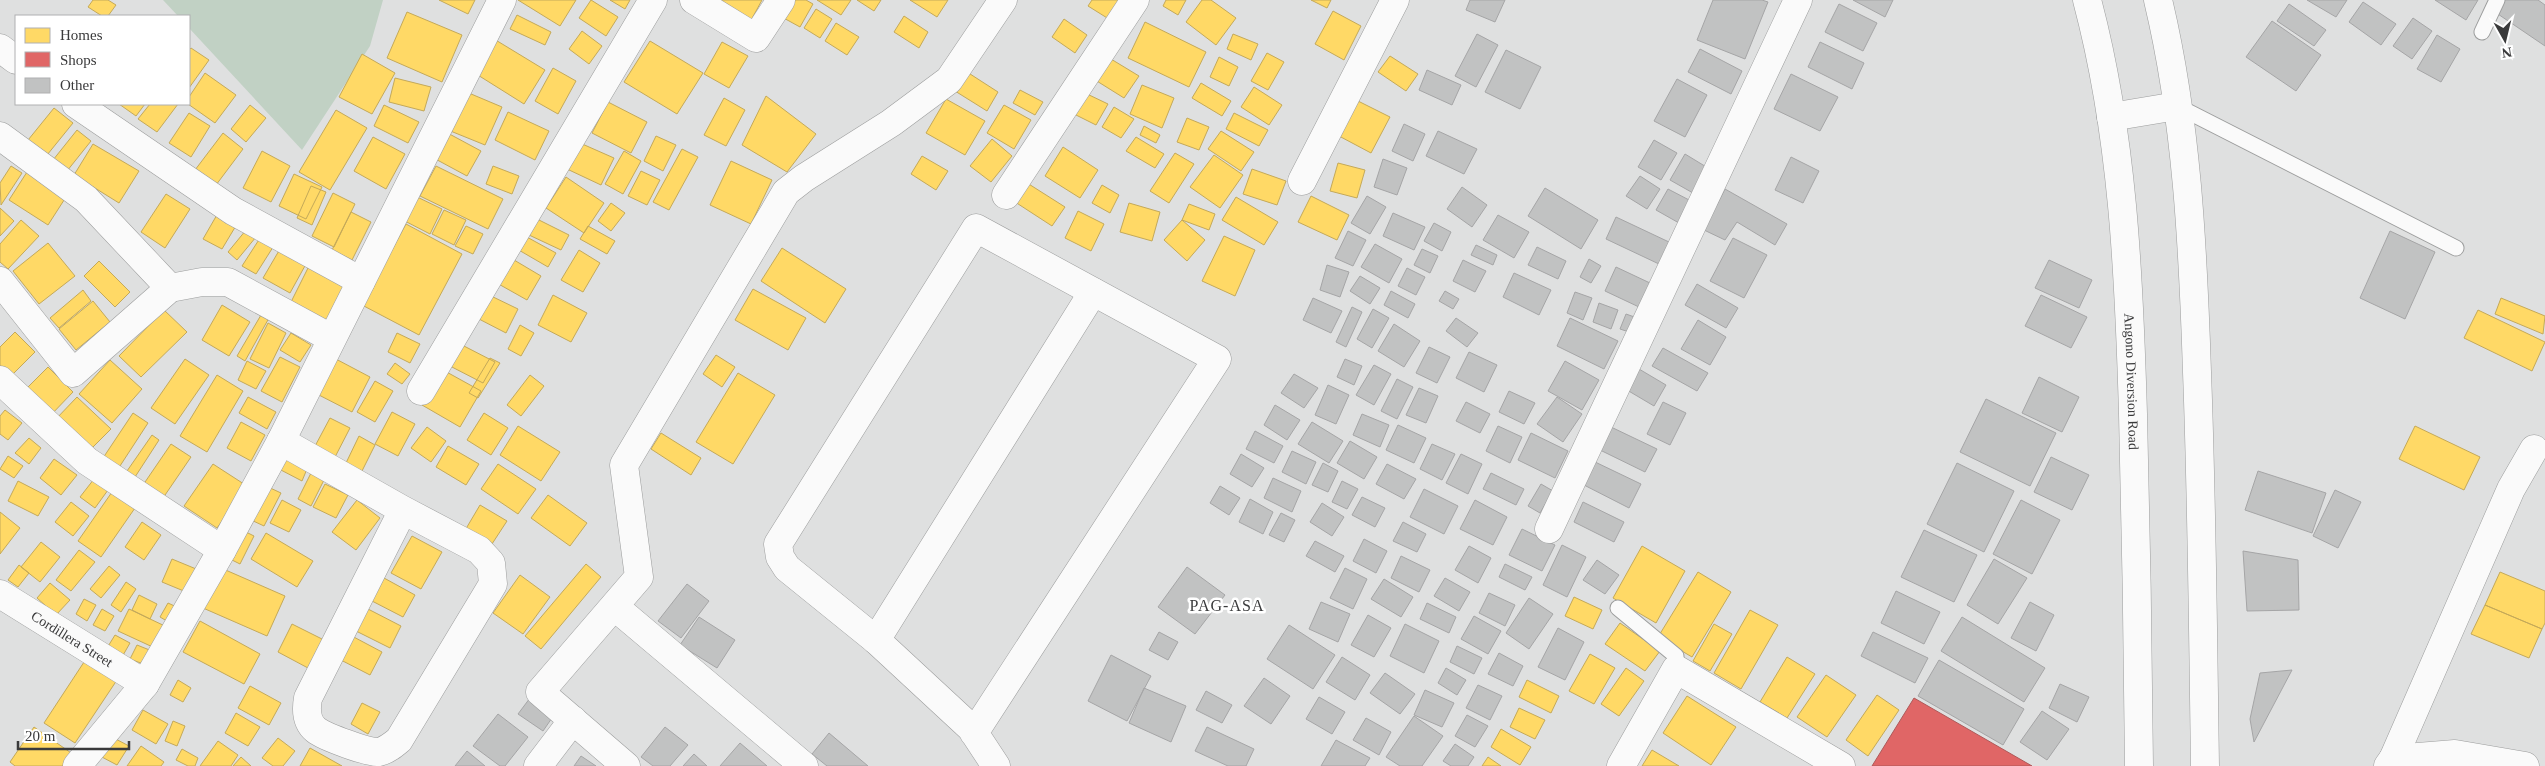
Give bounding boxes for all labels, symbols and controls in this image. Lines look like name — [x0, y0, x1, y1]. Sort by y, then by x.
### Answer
legend — [15, 15, 190, 105]
north arrow — [2480, 15, 2530, 65]
text: Homes — [60, 27, 103, 43]
text: N — [2501, 44, 2513, 61]
text: Shops — [60, 52, 97, 68]
text: Other — [60, 77, 94, 93]
street label: Angono Diversion Road — [2121, 313, 2141, 450]
district label: PAG-ASA — [1190, 597, 1264, 614]
street label: Cordillera Street — [28, 608, 116, 670]
scale bar — [18, 718, 129, 750]
text: 20 m — [25, 728, 56, 744]

